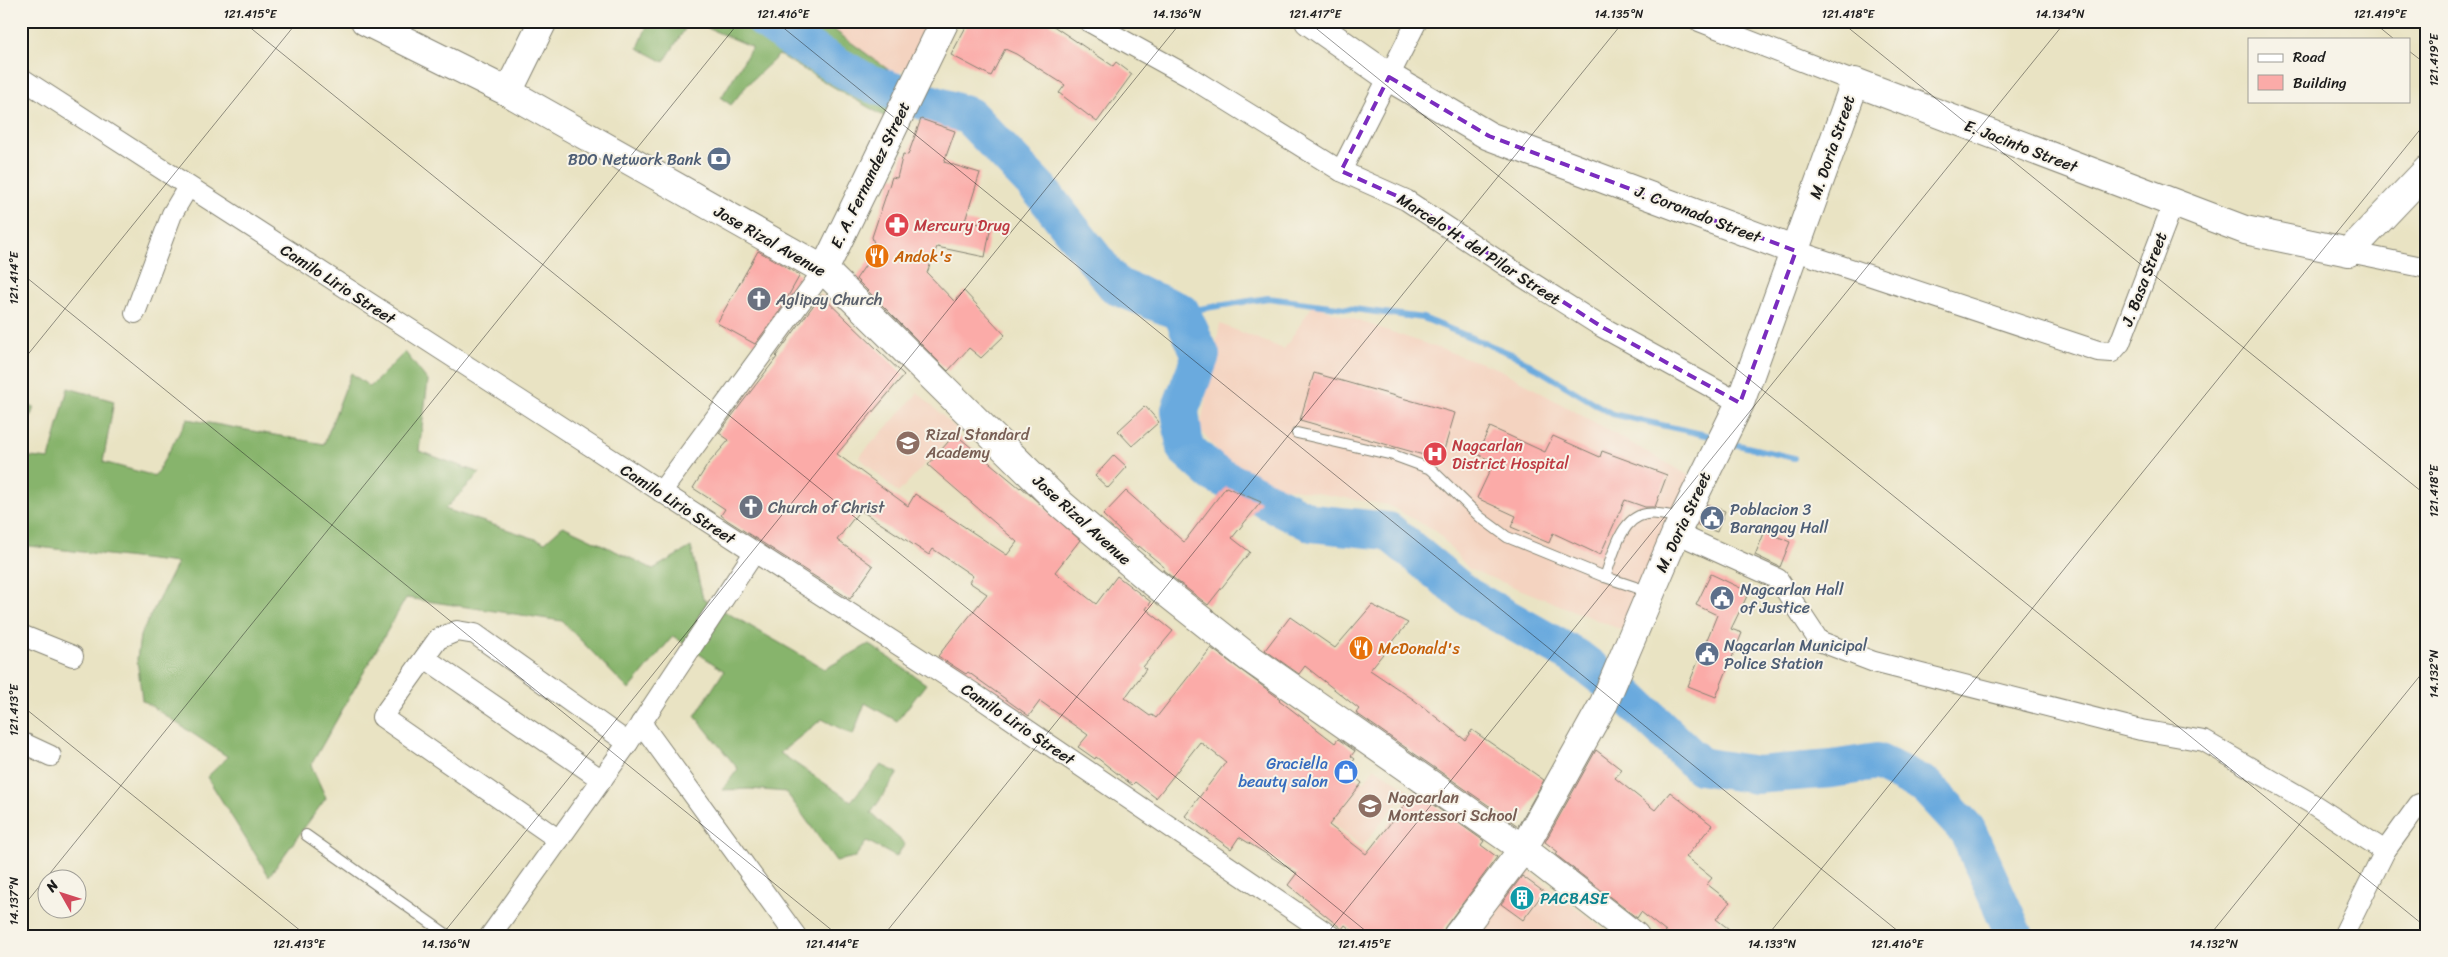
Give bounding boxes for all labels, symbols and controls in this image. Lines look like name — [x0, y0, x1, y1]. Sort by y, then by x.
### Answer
text: 121.415°E — [224, 3, 278, 25]
text: 121.416°E — [757, 3, 810, 25]
text: 14.136°N — [1153, 3, 1202, 25]
text: 121.417°E — [1289, 3, 1342, 25]
text: 14.135°N — [1595, 3, 1644, 25]
text: 121.418°E — [1822, 3, 1876, 25]
text: 14.134°N — [2036, 3, 2085, 25]
text: 121.419°E — [2354, 3, 2408, 25]
text: 121.419°E — [2423, 32, 2445, 86]
legend — [2248, 38, 2410, 102]
text: Road — [2293, 44, 2326, 70]
text: Building — [2293, 70, 2347, 96]
street label: M. Doria Street — [1801, 91, 1863, 203]
street label: E. A. Fernandez Street — [822, 97, 918, 253]
street label: E. Jacinto Street — [1960, 111, 2082, 181]
place label: BDO Network Bank — [568, 145, 702, 174]
bank icon: BDO Network Bank — [706, 146, 732, 172]
street label: J. Coronado Street — [1630, 176, 1766, 252]
street label: Marcelo H. del Pilar Street — [1391, 185, 1567, 313]
street label: Jose Rizal Avenue — [708, 197, 832, 285]
place label: Mercury Drug — [914, 211, 1010, 240]
pharmacy icon: Mercury Drug — [884, 212, 910, 238]
street label: J. Basa Street — [2112, 227, 2175, 332]
street label: Camilo Lirio Street — [274, 236, 402, 333]
place label: Andok's — [893, 242, 952, 271]
restaurant icon: Andok's — [864, 243, 890, 269]
text: 121.414°E — [3, 250, 25, 304]
place label: Aglipay Church — [775, 285, 882, 314]
church icon: Aglipay Church — [746, 286, 772, 312]
place label: Rizal Standard Academy — [925, 420, 1031, 467]
school or university icon: Rizal Standard Academy — [895, 430, 921, 456]
place label: Nagcarlan District Hospital — [1452, 431, 1569, 478]
hospital icon: Nagcarlan District Hospital — [1422, 441, 1448, 467]
street label: Camilo Lirio Street — [614, 456, 742, 553]
text: 121.418°E — [2423, 463, 2445, 517]
street label: Jose Rizal Avenue — [1025, 467, 1138, 573]
street label: M. Doria Street — [1647, 467, 1719, 577]
place label: Church of Christ — [768, 493, 885, 522]
church icon: Church of Christ — [738, 494, 764, 520]
place label: Poblacion 3 Barangay Hall — [1730, 495, 1829, 542]
public building icon: Poblacion 3 Barangay Hall — [1699, 505, 1725, 531]
place label: Nagcarlan Hall of Justice — [1740, 575, 1844, 622]
public building icon: Nagcarlan Hall of Justice — [1709, 585, 1735, 611]
place label: Nagcarlan Municipal Police Station — [1724, 631, 1868, 678]
place label: McDonald's — [1378, 634, 1460, 663]
restaurant icon: McDonald's — [1348, 635, 1374, 661]
public building icon: Nagcarlan Municipal Police Station — [1694, 641, 1720, 667]
text: 14.132°N — [2423, 649, 2445, 698]
street label: Camilo Lirio Street — [955, 675, 1082, 773]
text: 121.413°E — [3, 683, 25, 736]
place label: Graciella beauty salon — [1238, 749, 1328, 796]
shop icon: Graciella beauty salon — [1333, 759, 1359, 785]
place label: Nagcarlan Montessori School — [1388, 783, 1517, 830]
school or university icon: Nagcarlan Montessori School — [1357, 793, 1383, 819]
north arrow — [38, 870, 88, 920]
text: N — [39, 874, 65, 899]
text: 14.137°N — [3, 876, 25, 925]
place label: PACBASE — [1540, 884, 1609, 913]
building icon: PACBASE — [1509, 885, 1535, 911]
text: 121.413°E — [273, 933, 326, 955]
text: 14.136°N — [422, 933, 471, 955]
text: 121.414°E — [806, 933, 860, 955]
text: 121.415°E — [1338, 933, 1392, 955]
text: 14.133°N — [1748, 933, 1797, 955]
text: 121.416°E — [1871, 933, 1924, 955]
text: 14.132°N — [2190, 933, 2239, 955]

